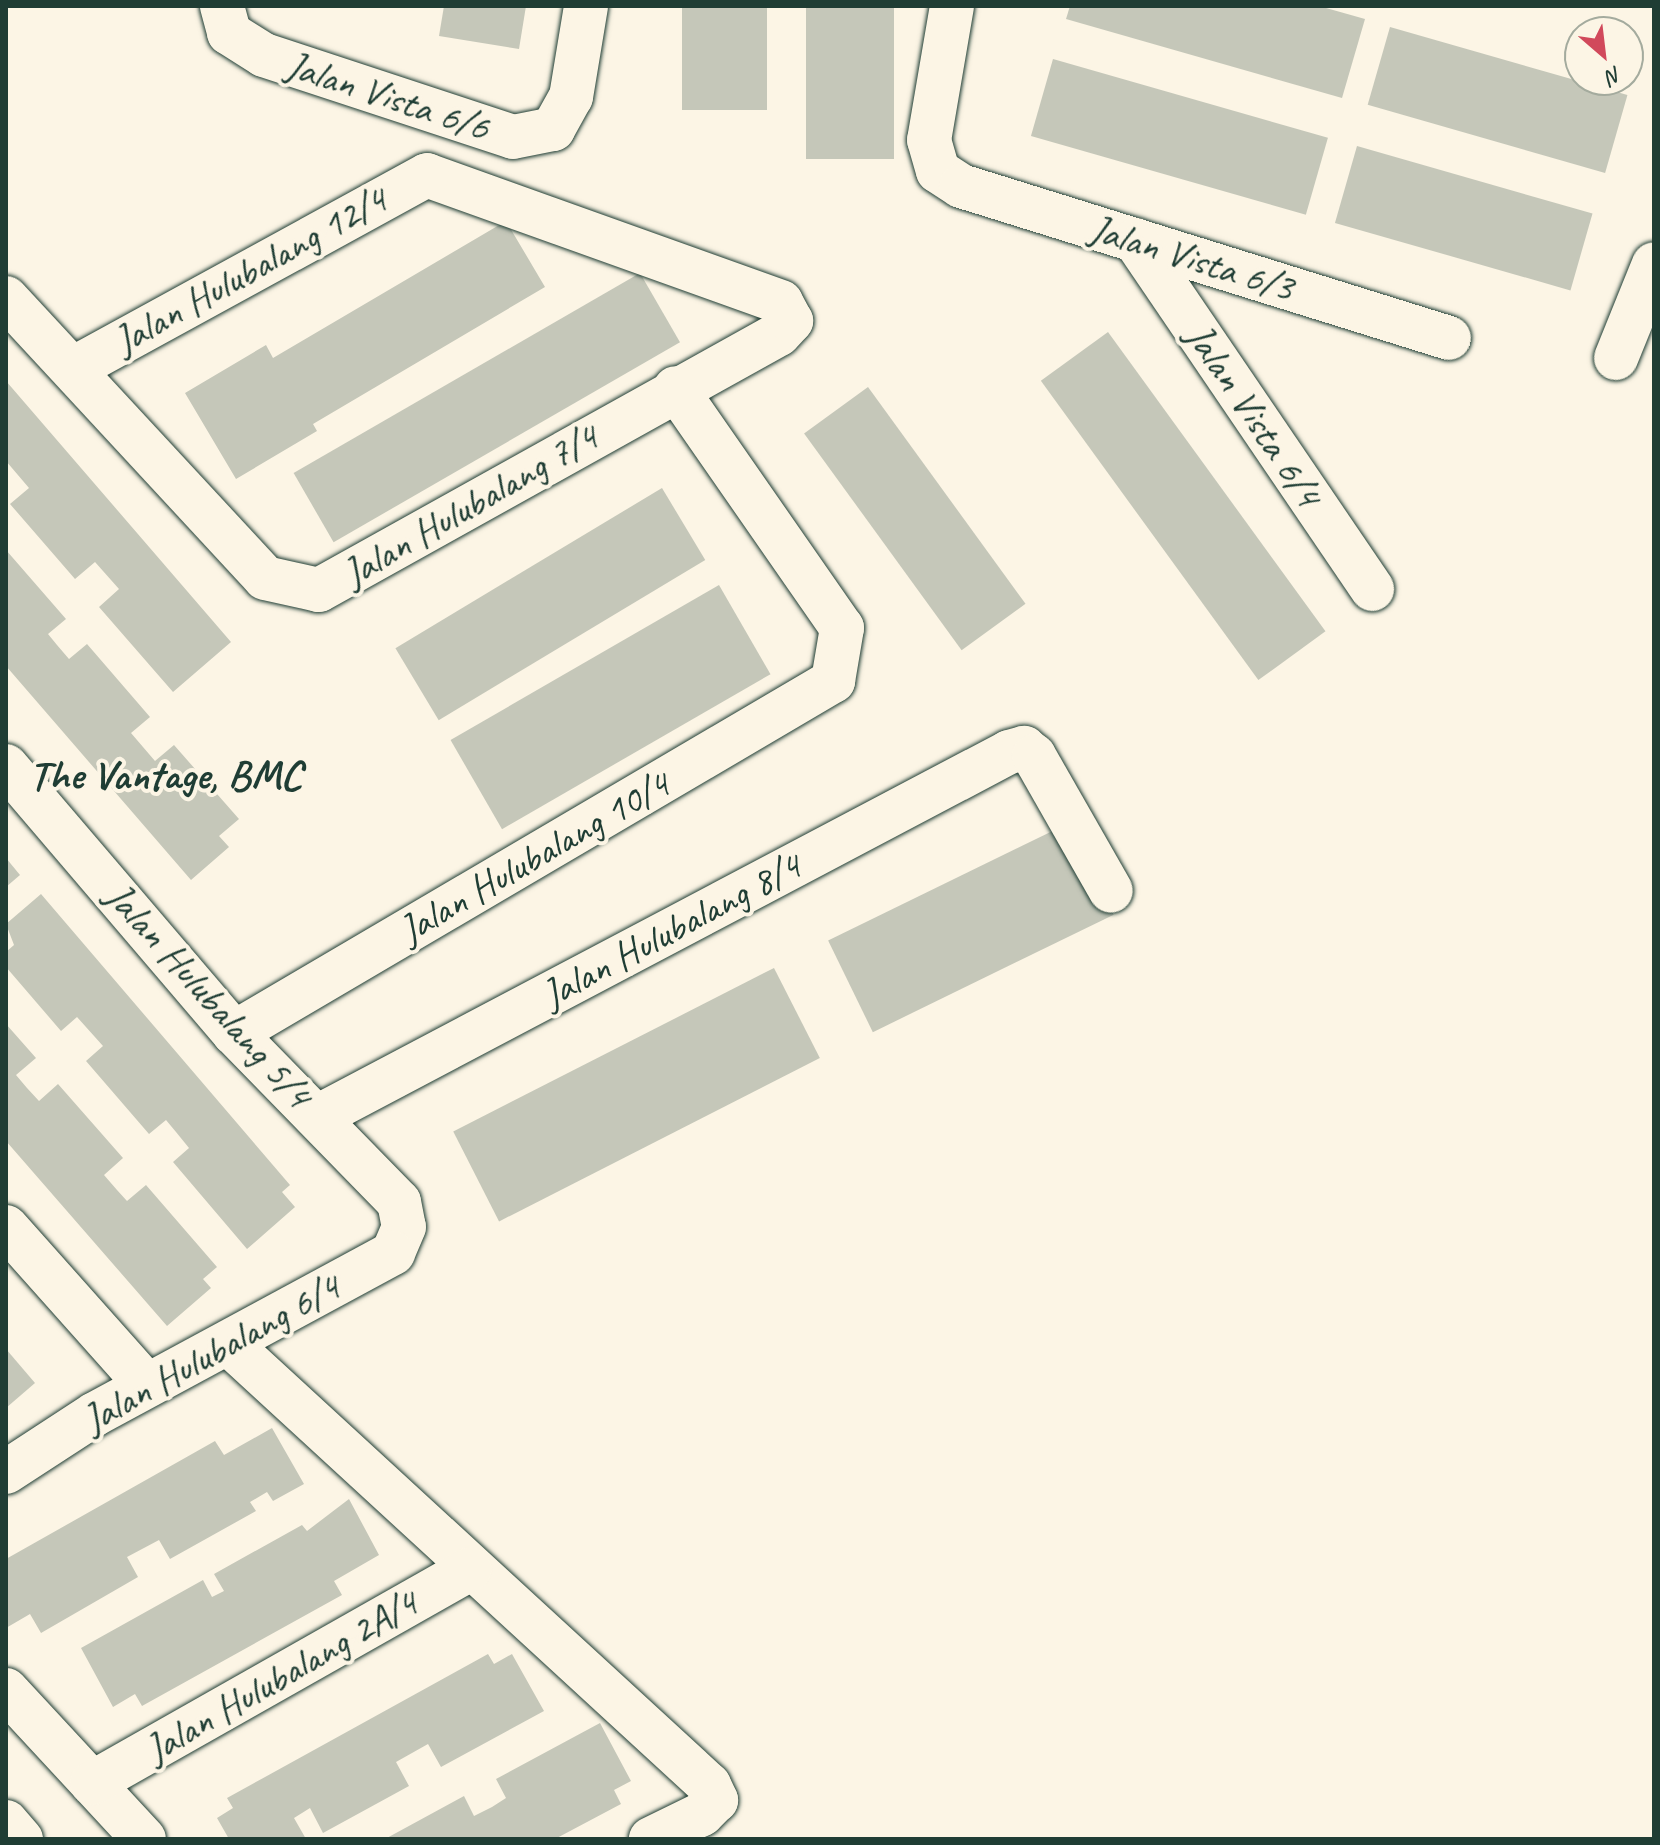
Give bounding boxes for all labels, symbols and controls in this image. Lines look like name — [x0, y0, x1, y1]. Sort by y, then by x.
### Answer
north arrow — [1564, 16, 1644, 96]
street label: Jalan Vista 6/6 — [281, 41, 495, 151]
text: N — [1602, 60, 1627, 91]
street label: Jalan Hulubalang 12/4 — [104, 175, 396, 365]
street label: Jalan Vista 6/3 — [1085, 205, 1299, 311]
street label: Jalan Vista 6/4 — [1176, 315, 1332, 515]
street label: Jalan Hulubalang 7/4 — [333, 412, 607, 598]
district label: The Vantage, BMC — [29, 751, 301, 801]
street label: Jalan Hulubalang 10/4 — [389, 760, 679, 954]
street label: Jalan Hulubalang 8/4 — [533, 841, 809, 1019]
street label: Jalan Hulubalang 5/4 — [95, 872, 323, 1118]
street label: Jalan Hulubalang 6/4 — [73, 1262, 349, 1444]
street label: Jalan Hulubalang 2A/4 — [136, 1578, 426, 1774]

